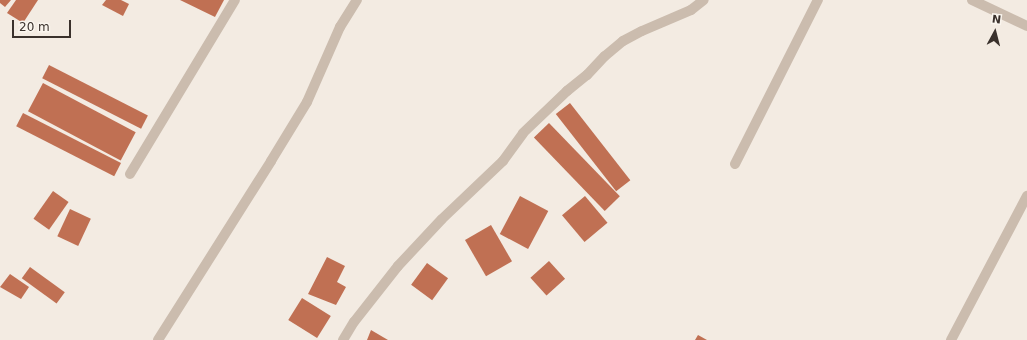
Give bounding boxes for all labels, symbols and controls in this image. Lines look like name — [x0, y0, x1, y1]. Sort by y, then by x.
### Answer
scale bar — [14, 12, 73, 38]
north arrow — [975, 12, 1015, 52]
text: N — [991, 13, 1002, 27]
text: 20 m — [19, 20, 50, 34]

